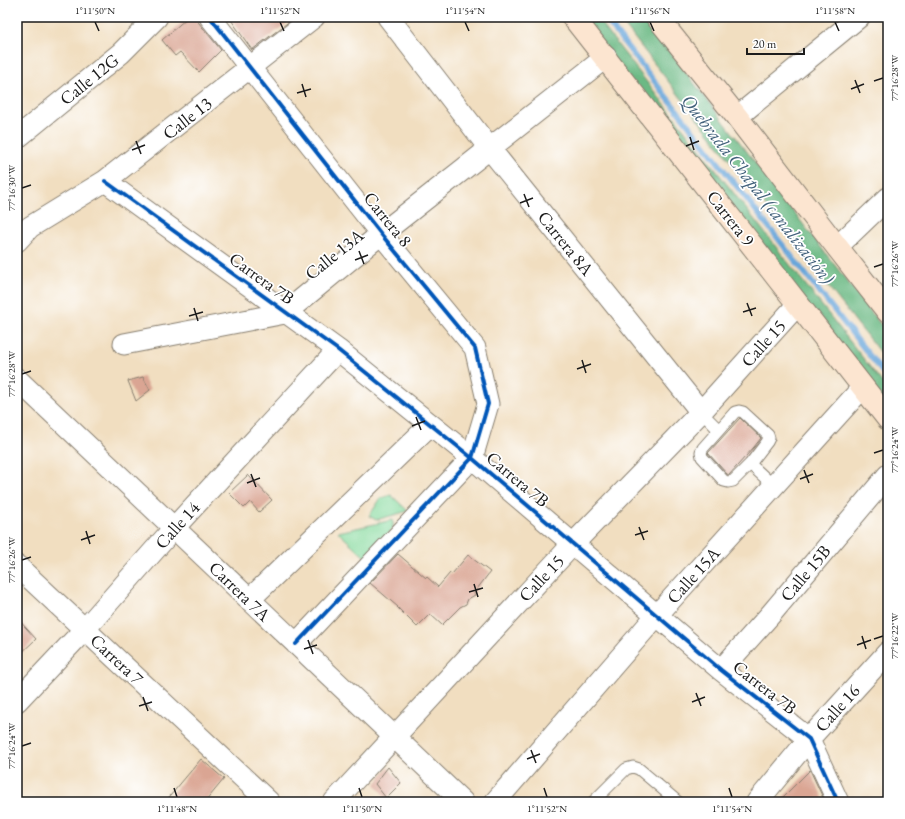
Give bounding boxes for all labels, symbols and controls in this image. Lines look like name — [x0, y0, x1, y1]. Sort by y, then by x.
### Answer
text: 1°11'50"N — [75, 4, 115, 17]
text: 1°11'52"N — [260, 4, 300, 17]
text: 1°11'54"N — [445, 4, 485, 17]
text: 1°11'56"N — [630, 4, 670, 17]
text: 1°11'58"N — [815, 4, 855, 17]
scale bar — [747, 30, 804, 56]
text: 20 m — [753, 36, 777, 52]
street label: Calle 12G — [55, 48, 123, 110]
text: 77°16'28"W — [888, 54, 901, 101]
water label: Quebrada Chapal (canalización) — [676, 89, 840, 289]
street label: Calle 13 — [158, 92, 216, 144]
text: 77°16'30"W — [5, 164, 18, 211]
street label: Carrera 9 — [702, 186, 760, 251]
street label: Carrera 8 — [359, 187, 417, 251]
street label: Carrera 8A — [533, 206, 599, 281]
street label: Calle 13A — [300, 223, 368, 285]
text: 77°16'26"W — [888, 240, 901, 287]
street label: Carrera 7B — [225, 247, 299, 309]
street label: Calle 15 — [736, 314, 790, 372]
text: 77°16'28"W — [5, 350, 18, 397]
text: 77°16'24"W — [888, 426, 901, 473]
street label: Carrera 7B — [482, 446, 554, 512]
street label: Calle 14 — [150, 496, 205, 554]
text: 77°16'26"W — [5, 536, 18, 583]
street label: Calle 15B — [775, 540, 835, 606]
street label: Calle 15A — [661, 541, 725, 608]
street label: Calle 15 — [513, 549, 569, 607]
street label: Carrera 7A — [204, 556, 276, 626]
text: 77°16'22"W — [888, 612, 901, 659]
street label: Carrera 7 — [86, 629, 149, 690]
street label: Carrera 7B — [728, 655, 802, 719]
street label: Calle 16 — [810, 679, 865, 737]
text: 77°16'24"W — [5, 722, 18, 769]
text: 1°11'48"N — [157, 802, 197, 815]
text: 1°11'50"N — [342, 802, 382, 815]
text: 1°11'52"N — [527, 802, 567, 815]
text: 1°11'54"N — [712, 802, 752, 815]

